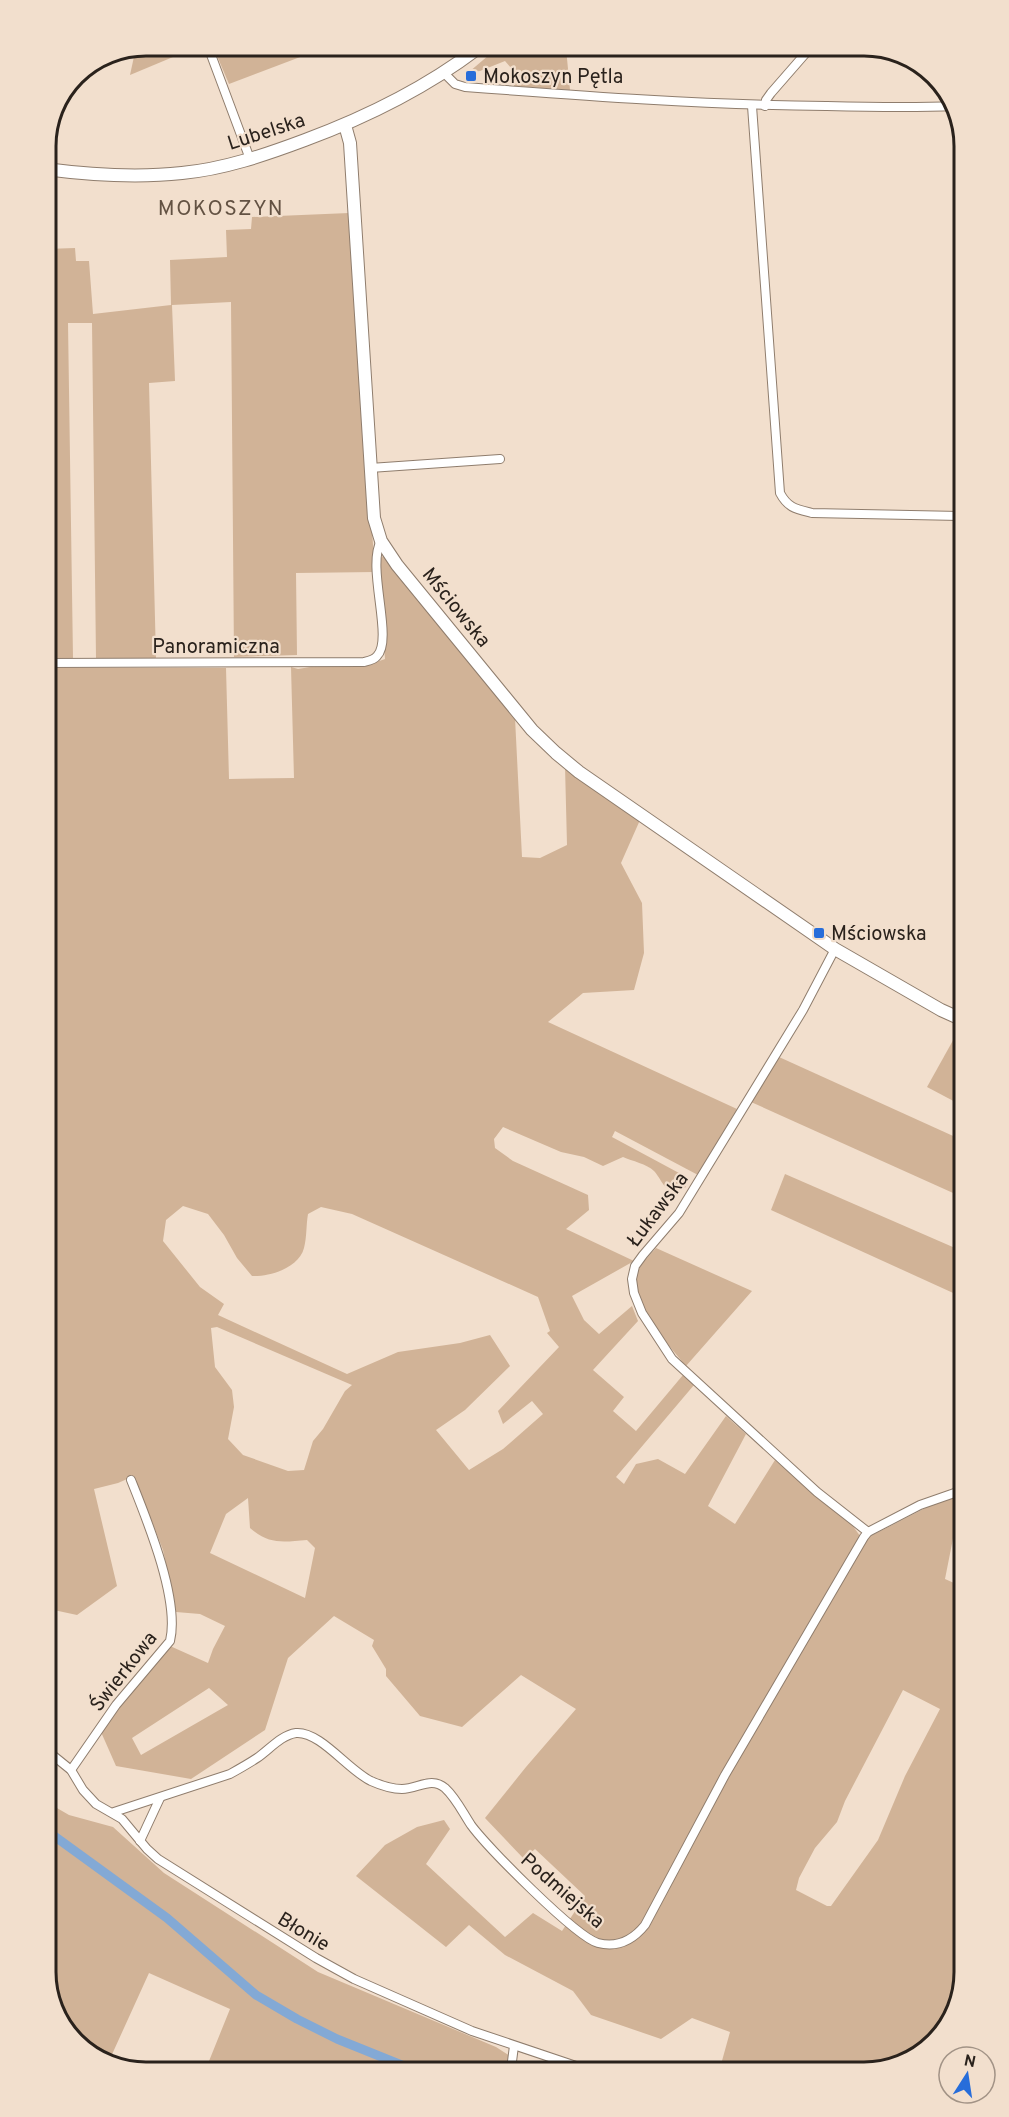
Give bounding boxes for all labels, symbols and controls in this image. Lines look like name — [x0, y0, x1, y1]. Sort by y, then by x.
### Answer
place label: Mokoszyn Pętla — [483, 65, 623, 91]
marker: Mokoszyn Pętla — [464, 69, 478, 83]
street label: Lubelska — [225, 108, 309, 158]
district label: MOKOSZYN — [158, 196, 284, 223]
street label: Mściowska — [415, 563, 496, 654]
street label: Panoramiczna — [152, 635, 280, 661]
place label: Mściowska — [831, 922, 927, 948]
marker: Mściowska — [812, 926, 826, 940]
street label: Łukawska — [622, 1168, 695, 1253]
street label: Świerkowa — [84, 1626, 164, 1718]
street label: Podmiejska — [514, 1848, 609, 1935]
street label: Błonie — [272, 1907, 334, 1958]
north arrow — [937, 2045, 997, 2105]
text: N — [962, 2051, 977, 2073]

